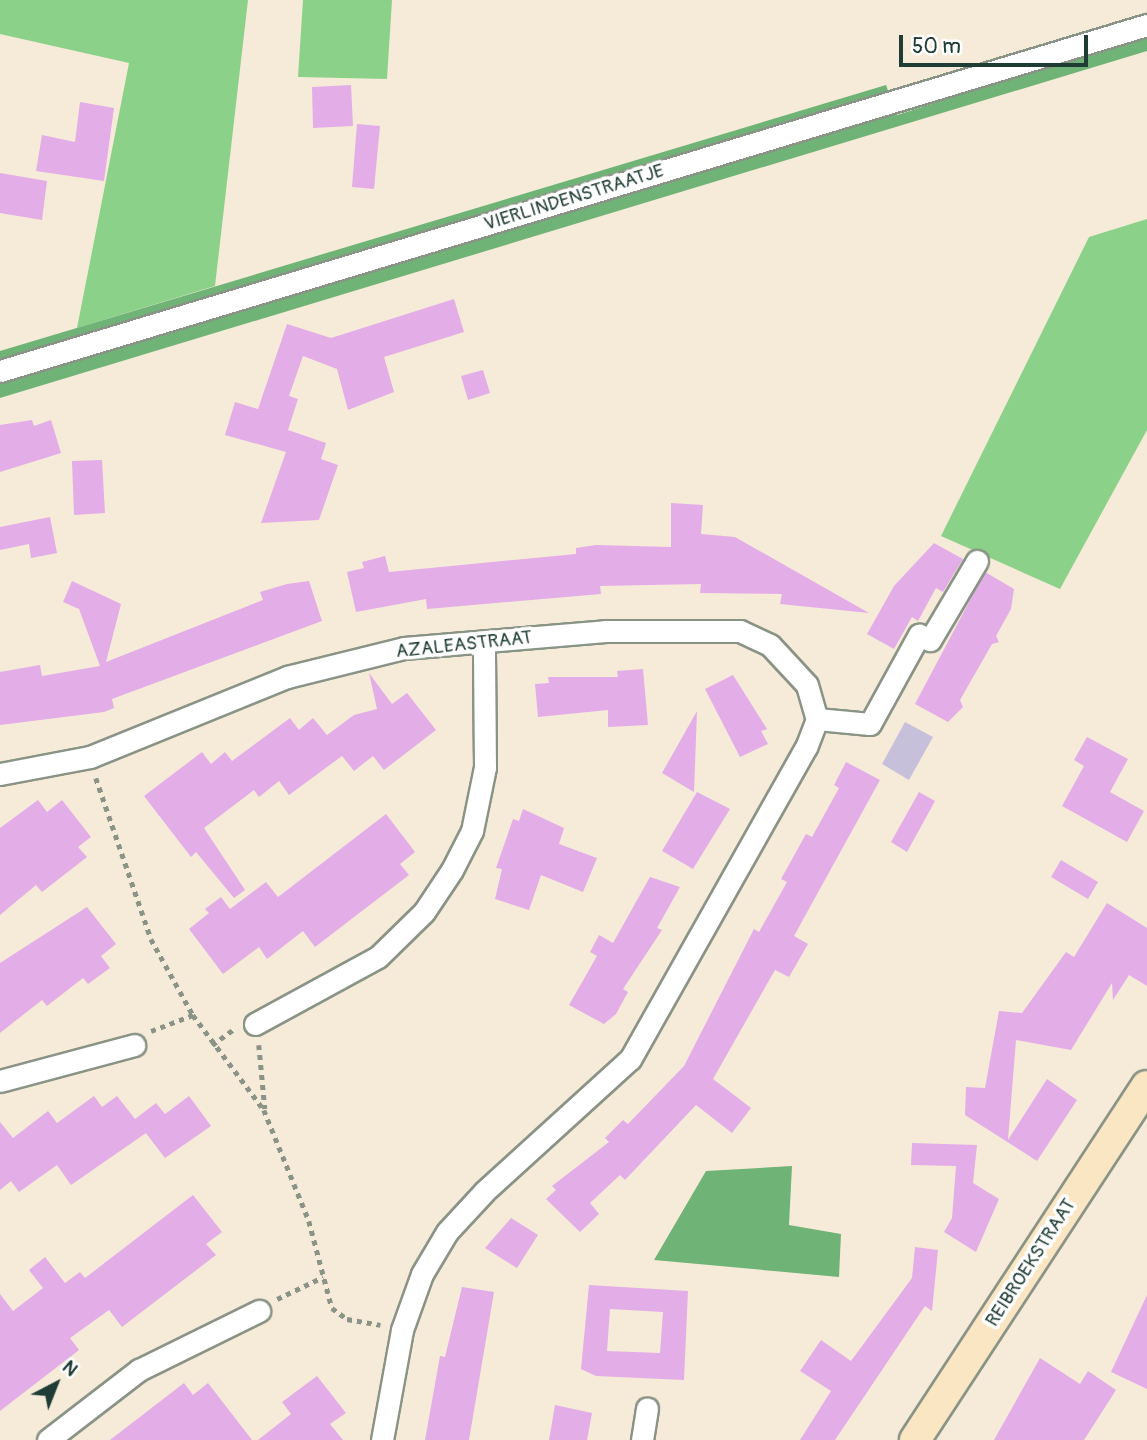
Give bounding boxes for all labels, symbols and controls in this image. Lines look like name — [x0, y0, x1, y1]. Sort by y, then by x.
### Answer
scale bar — [902, 21, 1091, 65]
text: 50 m — [912, 33, 961, 60]
street label: VIERLINDENSTRAATJE — [481, 160, 667, 236]
street label: AZALEASTRAAT — [395, 627, 533, 663]
street label: REIBROEKSTRAAT — [981, 1195, 1081, 1331]
north arrow — [21, 1349, 91, 1419]
text: N — [57, 1355, 83, 1382]

